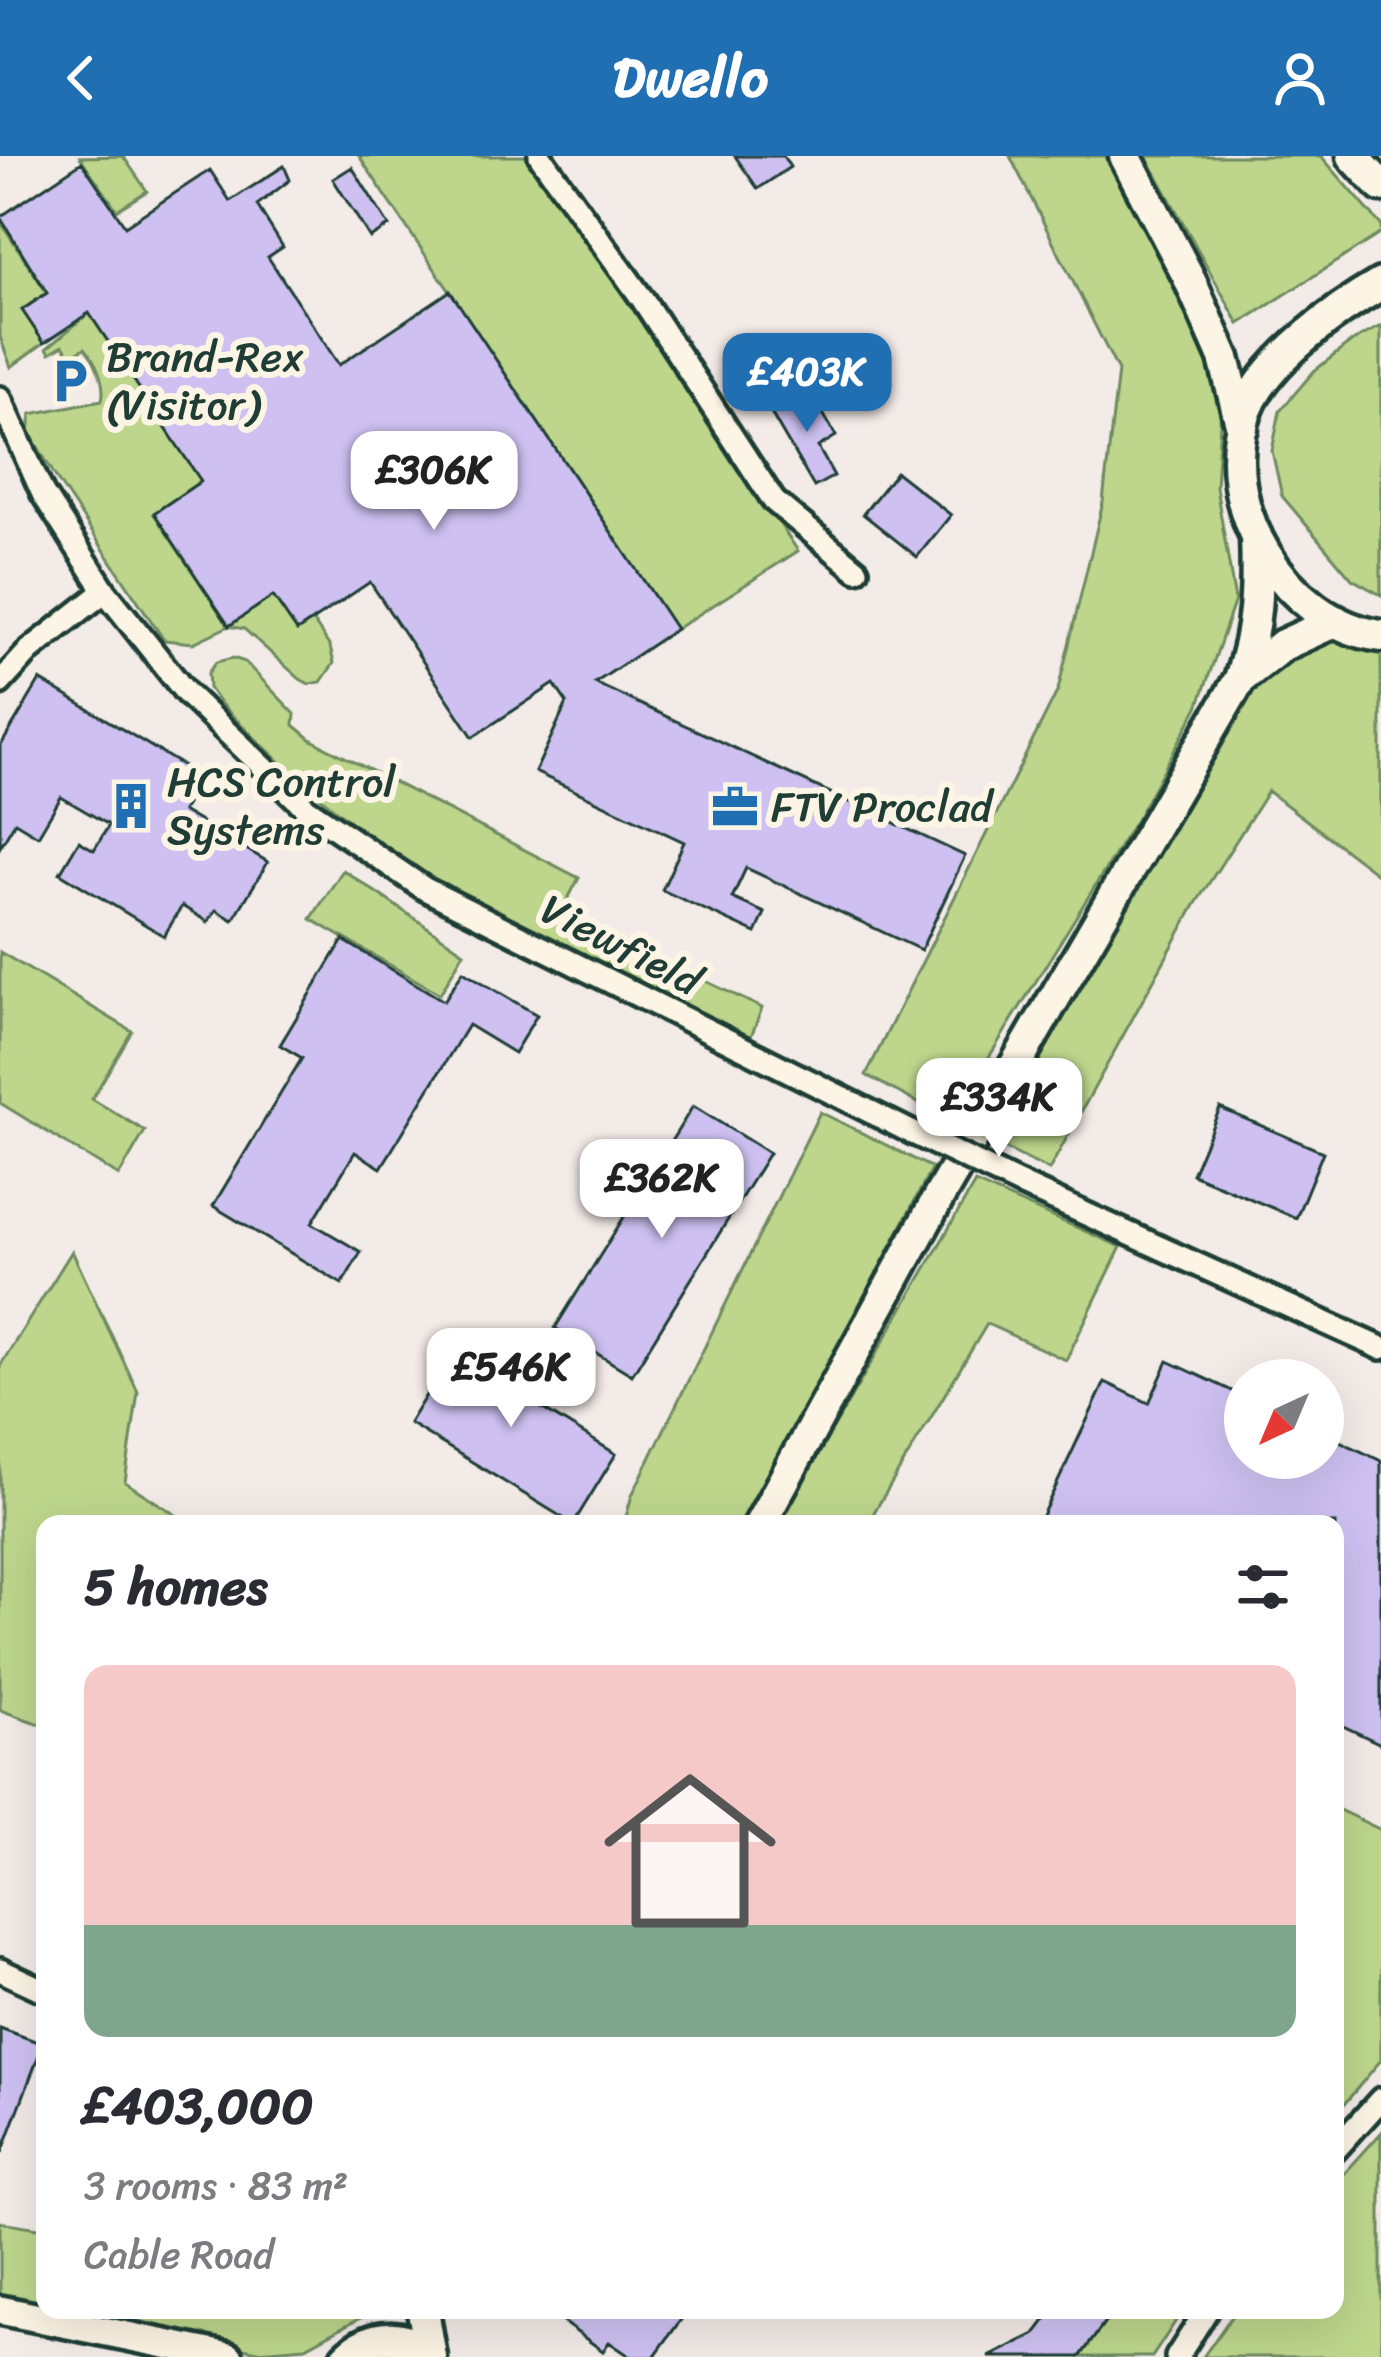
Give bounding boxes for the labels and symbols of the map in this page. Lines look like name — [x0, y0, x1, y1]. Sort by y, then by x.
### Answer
place label: Brand-Rex (Visitor) — [106, 320, 304, 442]
pin: £403K — [723, 333, 891, 435]
parking icon: Brand-Rex (Visitor) — [45, 356, 95, 406]
pin: £306K — [350, 431, 518, 533]
place label: HCS Control Systems — [167, 745, 396, 867]
place label: FTV Proclad — [771, 770, 995, 844]
building icon: HCS Control Systems — [106, 781, 156, 831]
office icon: FTV Proclad — [710, 782, 760, 832]
street label: Viewfield — [527, 873, 717, 1018]
pin: £334K — [915, 1058, 1083, 1160]
pin: £362K — [578, 1139, 746, 1241]
pin: £546K — [427, 1328, 595, 1430]
north arrow — [1224, 1359, 1344, 1479]

